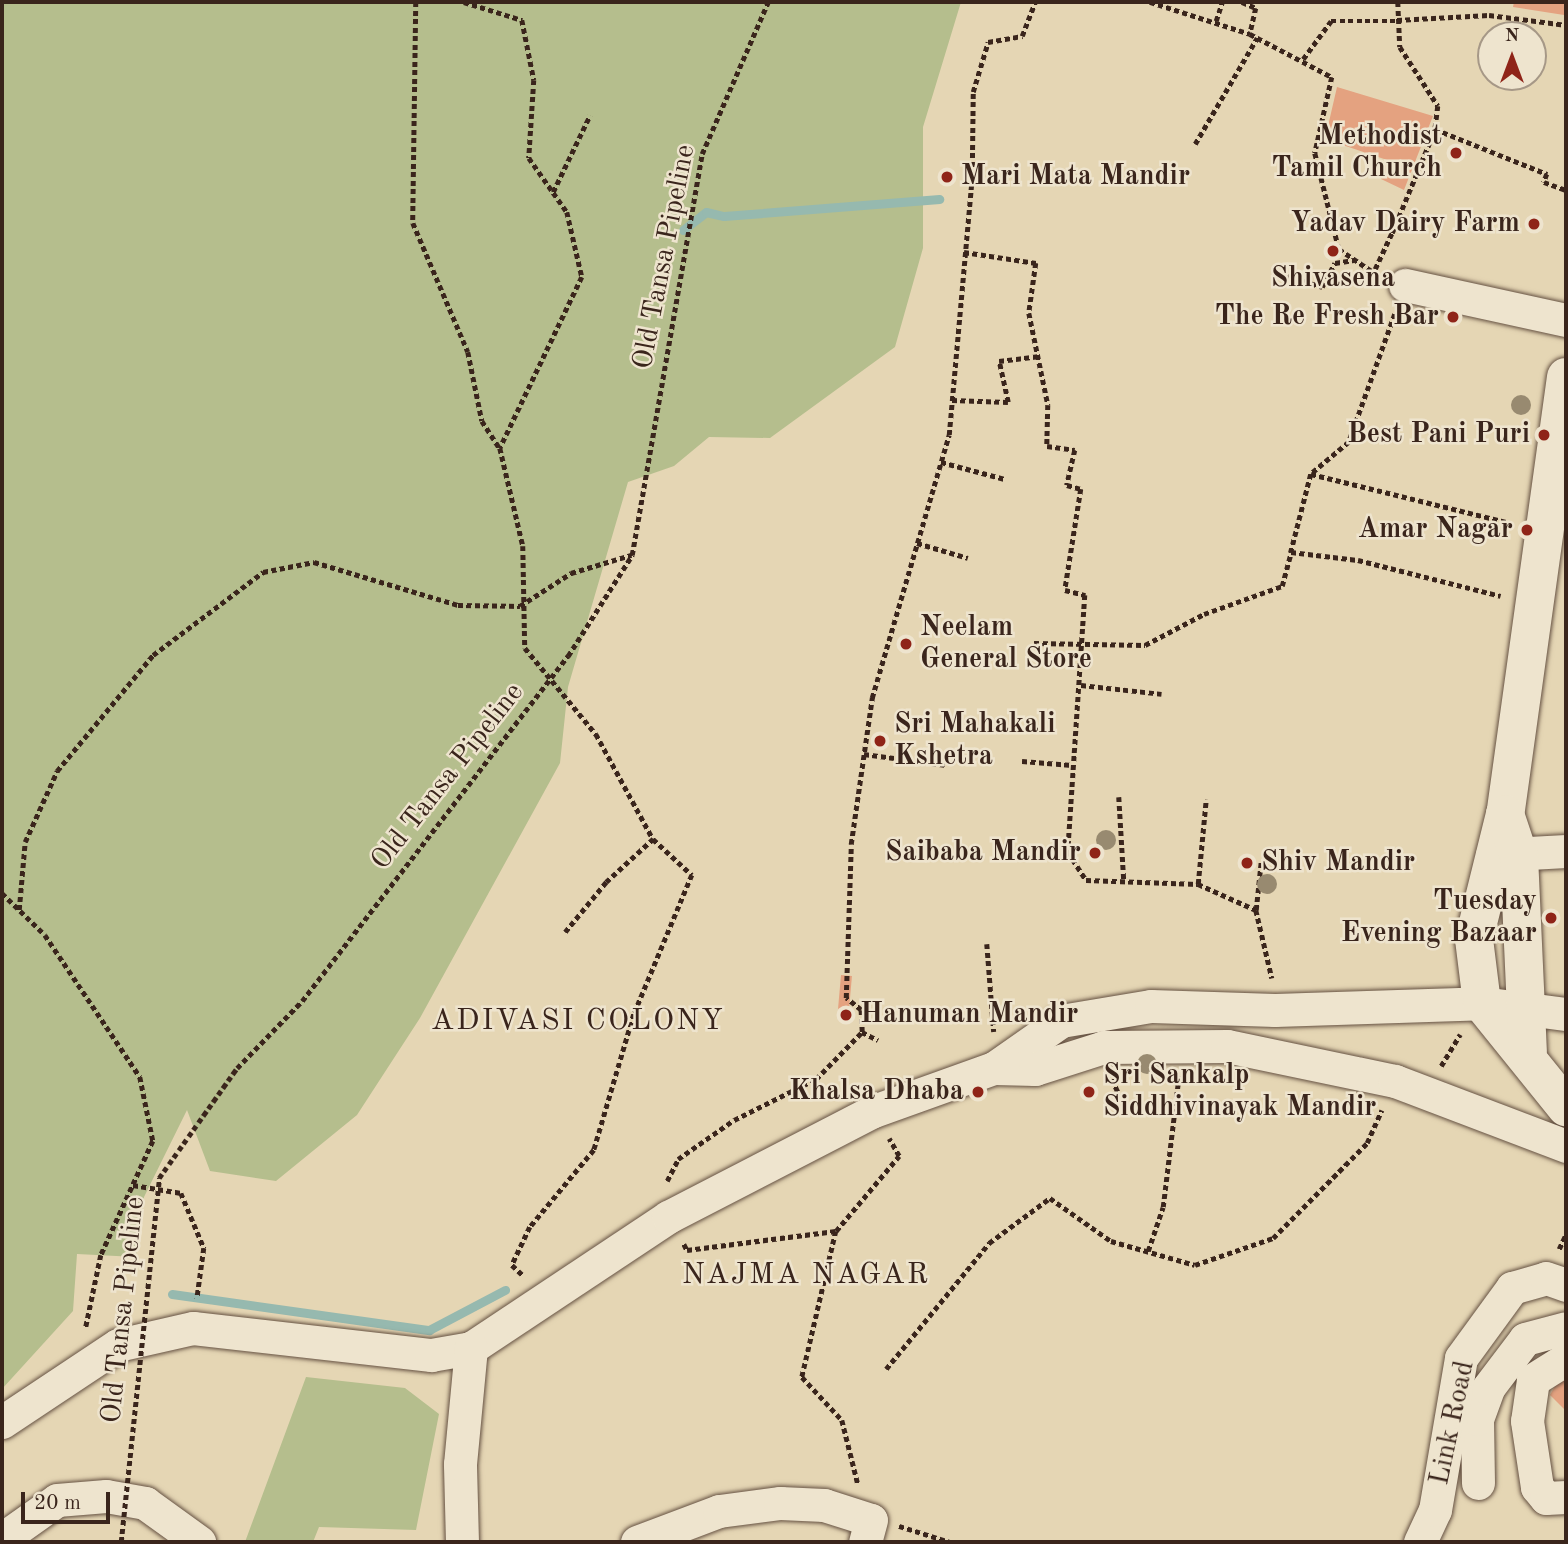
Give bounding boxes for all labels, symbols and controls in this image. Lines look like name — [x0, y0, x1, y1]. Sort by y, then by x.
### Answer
north arrow — [1477, 21, 1547, 91]
text: N — [1505, 27, 1519, 46]
place label: Methodist Tamil Church — [1272, 120, 1442, 186]
street label: Old Tansa Pipeline — [627, 142, 703, 372]
marker: Methodist Tamil Church — [1448, 145, 1464, 161]
place label: Mari Mata Mandir — [961, 160, 1190, 194]
marker: Mari Mata Mandir — [939, 169, 955, 185]
place label: Yadav Dairy Farm — [1291, 207, 1520, 241]
marker: Yadav Dairy Farm — [1526, 216, 1542, 232]
marker: Shivasena — [1325, 243, 1341, 259]
place label: Shivasena — [1271, 262, 1395, 296]
place label: The Re Fresh Bar — [1215, 300, 1439, 334]
marker: The Re Fresh Bar — [1445, 309, 1461, 325]
place label: Best Pani Puri — [1347, 418, 1530, 452]
marker: Best Pani Puri — [1536, 427, 1552, 443]
place label: Amar Nagar — [1358, 513, 1513, 547]
marker: Amar Nagar — [1519, 522, 1535, 538]
place label: Neelam General Store — [920, 611, 1092, 677]
marker: Neelam General Store — [898, 636, 914, 652]
street label: Old Tansa Pipeline — [365, 677, 531, 877]
place label: Sri Mahakali Kshetra — [894, 708, 1056, 774]
marker: Sri Mahakali Kshetra — [872, 733, 888, 749]
place label: Saibaba Mandir — [885, 836, 1081, 870]
marker: Saibaba Mandir — [1087, 845, 1103, 861]
place label: Shiv Mandir — [1261, 846, 1415, 880]
marker: Shiv Mandir — [1239, 855, 1255, 871]
place label: Tuesday Evening Bazaar — [1341, 885, 1537, 951]
marker: Tuesday Evening Bazaar — [1543, 910, 1559, 926]
place label: Hanuman Mandir — [860, 998, 1079, 1032]
district label: ADIVASI COLONY — [433, 1003, 723, 1039]
marker: Hanuman Mandir — [838, 1007, 854, 1023]
place label: Sri Sankalp Siddhivinayak Mandir — [1103, 1059, 1376, 1125]
place label: Khalsa Dhaba — [789, 1075, 964, 1109]
marker: Khalsa Dhaba — [970, 1084, 986, 1100]
marker: Sri Sankalp Siddhivinayak Mandir — [1081, 1084, 1097, 1100]
street label: Old Tansa Pipeline — [95, 1195, 153, 1425]
district label: NAJMA NAGAR — [683, 1257, 929, 1293]
street label: Link Road — [1423, 1358, 1483, 1488]
scale bar — [24, 1478, 114, 1522]
text: 20 m — [34, 1493, 81, 1514]

